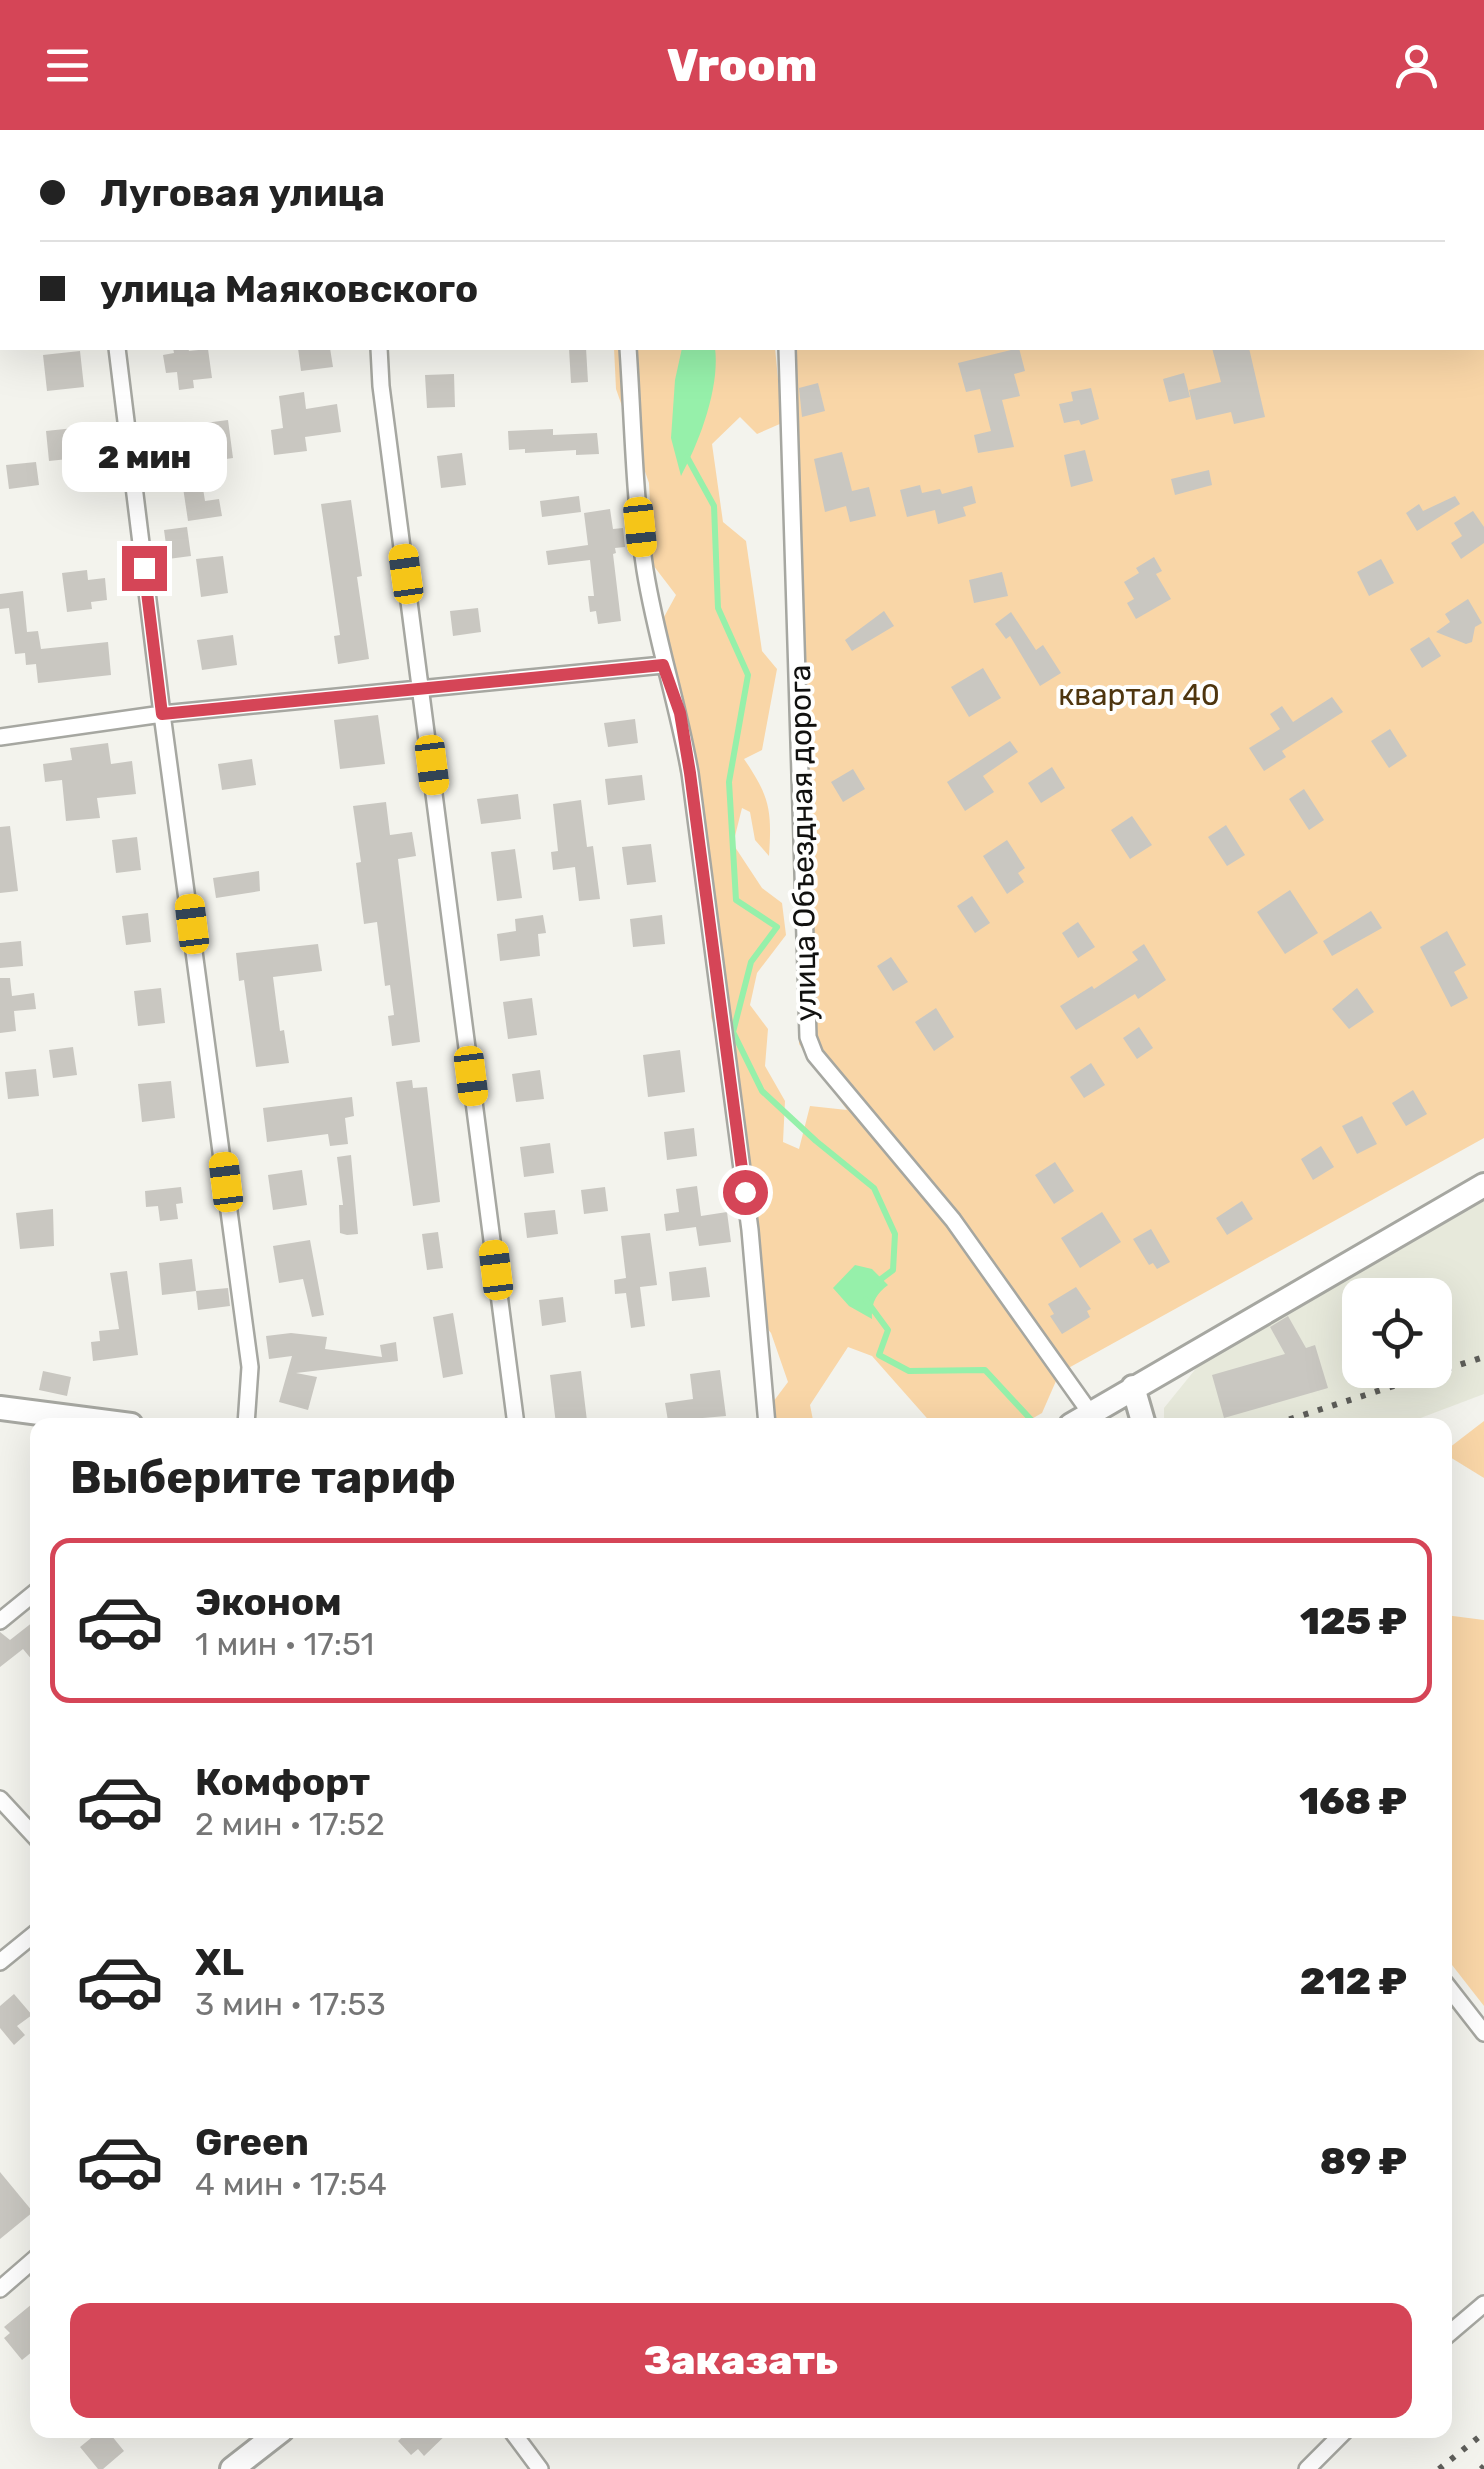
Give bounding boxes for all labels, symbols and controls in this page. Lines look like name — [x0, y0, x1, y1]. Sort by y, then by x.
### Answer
icon: menu — [40, 38, 95, 93]
icon: person — [1389, 38, 1444, 93]
text: Vroom — [667, 39, 817, 92]
text: Луговая улица — [100, 170, 385, 216]
text: улица Маяковского — [100, 266, 478, 312]
callout: 2 мин — [62, 423, 226, 493]
text: 2 мин — [98, 438, 191, 476]
car — [622, 496, 658, 558]
car — [387, 542, 425, 606]
route end — [122, 546, 167, 591]
street label: улица Объездная дорога — [782, 664, 824, 1022]
park label: квартал 40 — [1058, 677, 1220, 713]
car — [413, 733, 451, 797]
car — [173, 892, 211, 956]
car — [452, 1044, 490, 1108]
car — [207, 1150, 245, 1214]
route start — [723, 1170, 768, 1215]
car — [477, 1238, 515, 1302]
map controls — [1342, 1278, 1452, 1388]
button: locate — [1342, 1278, 1452, 1388]
text: Выберите тариф — [70, 1451, 456, 1504]
icon: car — [75, 1576, 165, 1666]
text: Эконом — [195, 1579, 342, 1625]
text: 125 ₽ — [1300, 1598, 1407, 1644]
text: 1 мин · 17:51 — [195, 1625, 374, 1663]
icon: car — [75, 1756, 165, 1846]
text: Комфорт — [195, 1759, 370, 1805]
text: 168 ₽ — [1299, 1778, 1407, 1824]
text: 2 мин · 17:52 — [195, 1805, 385, 1843]
icon: car — [75, 1936, 165, 2026]
text: XL — [195, 1939, 244, 1985]
text: 212 ₽ — [1300, 1958, 1407, 2004]
text: 3 мин · 17:53 — [195, 1985, 386, 2023]
icon: car — [75, 2116, 165, 2206]
text: Green — [195, 2119, 309, 2165]
text: 89 ₽ — [1320, 2138, 1407, 2184]
text: 4 мин · 17:54 — [195, 2165, 387, 2203]
button: Заказать — [70, 2303, 1412, 2418]

